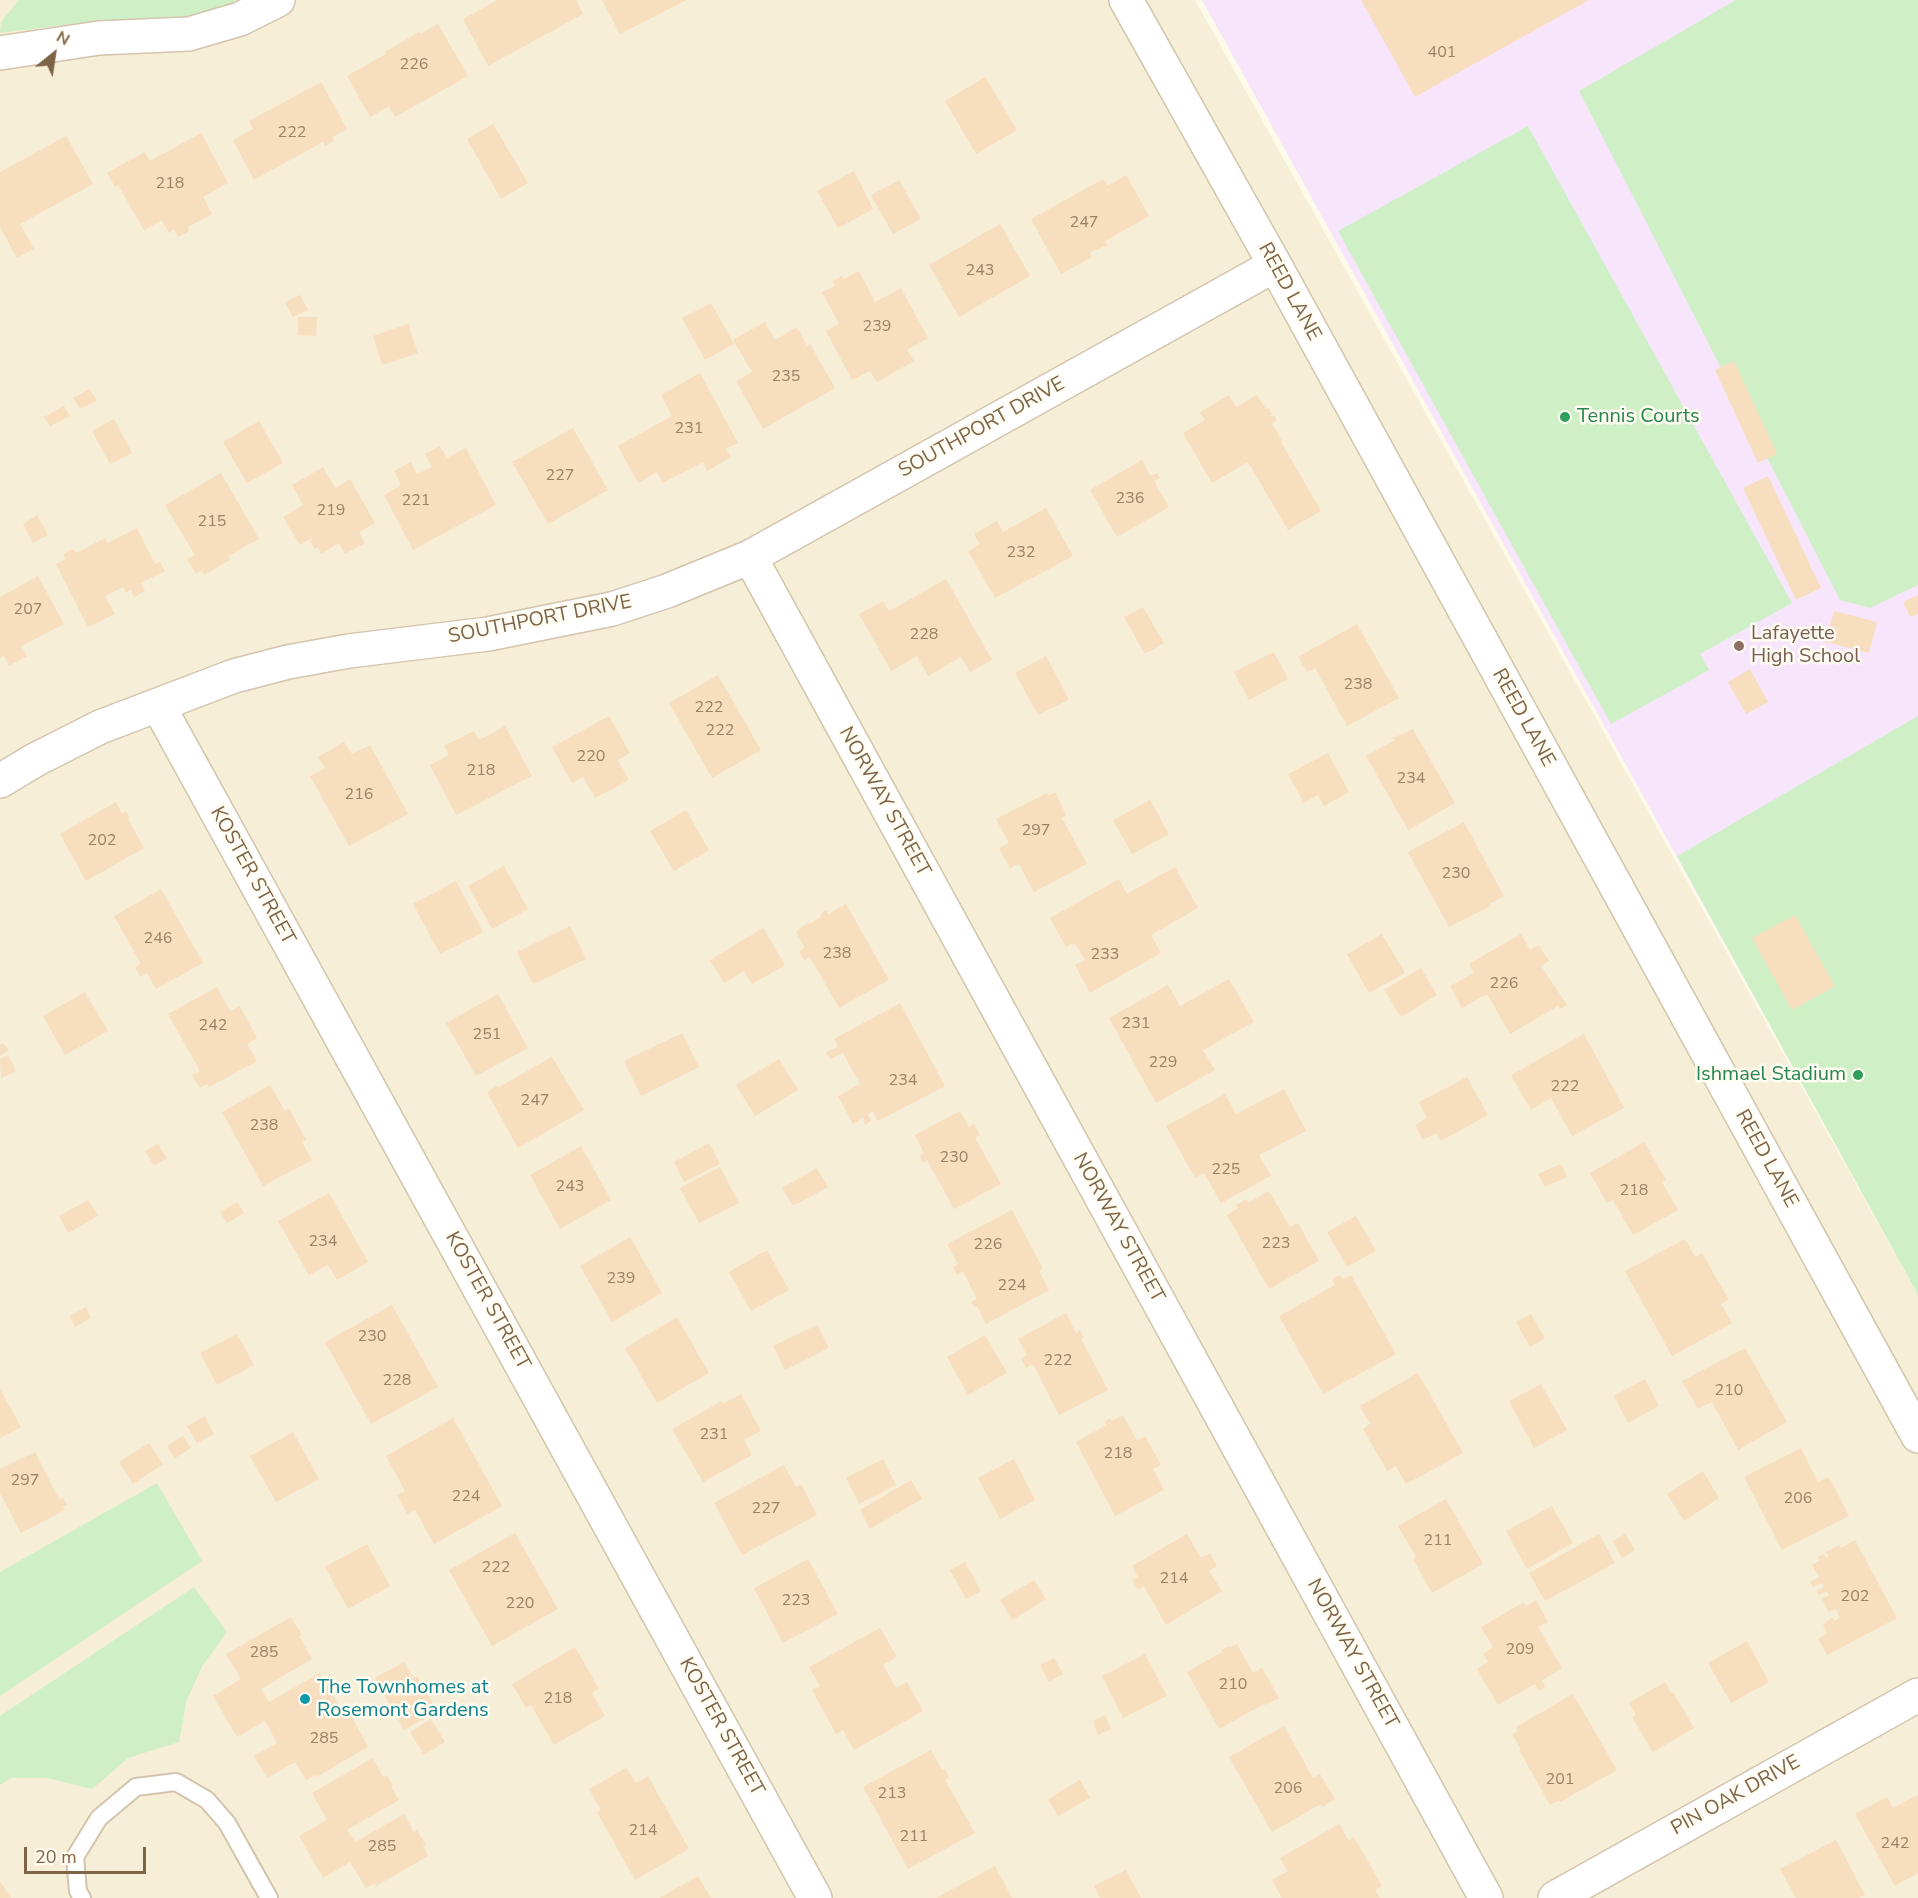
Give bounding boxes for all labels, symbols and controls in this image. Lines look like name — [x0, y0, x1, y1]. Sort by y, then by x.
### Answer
north arrow — [24, 24, 84, 84]
text: N — [52, 26, 74, 51]
house number: 401 — [1428, 43, 1456, 63]
house number: 226 — [400, 55, 428, 75]
house number: 222 — [278, 123, 306, 143]
house number: 218 — [156, 174, 184, 194]
house number: 247 — [1070, 213, 1098, 233]
street label: REED LANE — [1252, 239, 1326, 345]
house number: 243 — [966, 261, 994, 281]
house number: 239 — [863, 317, 891, 337]
house number: 235 — [772, 367, 800, 387]
street label: SOUTHPORT DRIVE — [895, 372, 1069, 484]
place label: Tennis Courts — [1577, 405, 1700, 429]
marker: Tennis Courts — [1558, 410, 1572, 424]
house number: 231 — [675, 419, 703, 439]
house number: 227 — [546, 466, 574, 486]
house number: 236 — [1116, 489, 1144, 509]
house number: 221 — [402, 491, 430, 511]
house number: 219 — [317, 501, 345, 521]
house number: 215 — [198, 512, 226, 532]
house number: 232 — [1007, 543, 1035, 563]
street label: SOUTHPORT DRIVE — [446, 590, 634, 650]
house number: 207 — [14, 600, 42, 620]
place label: Lafayette High School — [1751, 622, 1860, 669]
house number: 228 — [910, 625, 938, 645]
marker: Lafayette High School — [1732, 639, 1746, 653]
street label: REED LANE — [1486, 665, 1560, 771]
house number: 238 — [1344, 675, 1372, 695]
house number: 222 — [695, 698, 723, 718]
house number: 222 — [706, 721, 734, 741]
street label: NORWAY STREET — [833, 723, 935, 881]
house number: 220 — [577, 747, 605, 767]
house number: 218 — [467, 761, 495, 781]
house number: 234 — [1397, 769, 1425, 789]
house number: 216 — [345, 785, 373, 805]
street label: KOSTER STREET — [204, 803, 300, 949]
house number: 297 — [1022, 821, 1050, 841]
house number: 202 — [88, 831, 116, 851]
house number: 230 — [1442, 864, 1470, 884]
house number: 246 — [144, 929, 172, 949]
house number: 238 — [823, 944, 851, 964]
house number: 233 — [1091, 945, 1119, 965]
house number: 226 — [1490, 974, 1518, 994]
house number: 231 — [1122, 1014, 1150, 1034]
house number: 242 — [199, 1016, 227, 1036]
house number: 251 — [473, 1025, 501, 1045]
house number: 229 — [1149, 1053, 1177, 1073]
place label: Ishmael Stadium — [1696, 1063, 1846, 1087]
marker: Ishmael Stadium — [1851, 1068, 1865, 1082]
house number: 234 — [889, 1071, 917, 1091]
house number: 222 — [1551, 1077, 1579, 1097]
house number: 247 — [521, 1091, 549, 1111]
street label: REED LANE — [1729, 1106, 1803, 1212]
house number: 238 — [250, 1116, 278, 1136]
house number: 230 — [940, 1148, 968, 1168]
street label: NORWAY STREET — [1067, 1149, 1169, 1307]
house number: 225 — [1212, 1160, 1240, 1180]
house number: 243 — [556, 1177, 584, 1197]
house number: 218 — [1620, 1181, 1648, 1201]
street label: KOSTER STREET — [439, 1228, 535, 1374]
house number: 234 — [309, 1232, 337, 1252]
house number: 223 — [1262, 1234, 1290, 1254]
house number: 226 — [974, 1235, 1002, 1255]
house number: 239 — [607, 1269, 635, 1289]
house number: 224 — [998, 1276, 1026, 1296]
house number: 230 — [358, 1327, 386, 1347]
house number: 222 — [1044, 1351, 1072, 1371]
house number: 228 — [383, 1371, 411, 1391]
house number: 210 — [1715, 1381, 1743, 1401]
house number: 231 — [700, 1425, 728, 1445]
house number: 218 — [1104, 1444, 1132, 1464]
house number: 297 — [11, 1471, 39, 1491]
house number: 224 — [452, 1487, 480, 1507]
house number: 206 — [1784, 1489, 1812, 1509]
house number: 227 — [752, 1499, 780, 1519]
house number: 211 — [1424, 1531, 1452, 1551]
house number: 222 — [482, 1558, 510, 1578]
house number: 214 — [1160, 1569, 1188, 1589]
street label: NORWAY STREET — [1301, 1575, 1403, 1733]
house number: 202 — [1841, 1587, 1869, 1607]
house number: 223 — [782, 1591, 810, 1611]
house number: 220 — [506, 1594, 534, 1614]
house number: 209 — [1506, 1640, 1534, 1660]
house number: 285 — [250, 1643, 278, 1663]
street label: KOSTER STREET — [673, 1654, 769, 1800]
house number: 210 — [1219, 1675, 1247, 1695]
place label: The Townhomes at Rosemont Gardens — [317, 1676, 489, 1723]
house number: 218 — [544, 1689, 572, 1709]
marker: The Townhomes at Rosemont Gardens — [298, 1692, 312, 1706]
house number: 285 — [310, 1729, 338, 1749]
street label: PIN OAK DRIVE — [1667, 1751, 1805, 1841]
house number: 201 — [1546, 1770, 1574, 1790]
house number: 206 — [1274, 1779, 1302, 1799]
house number: 213 — [878, 1784, 906, 1804]
house number: 214 — [629, 1821, 657, 1841]
house number: 211 — [900, 1827, 928, 1847]
house number: 242 — [1881, 1834, 1909, 1854]
scale bar — [27, 1835, 148, 1873]
house number: 285 — [368, 1837, 396, 1857]
text: 20 m — [35, 1845, 77, 1869]

